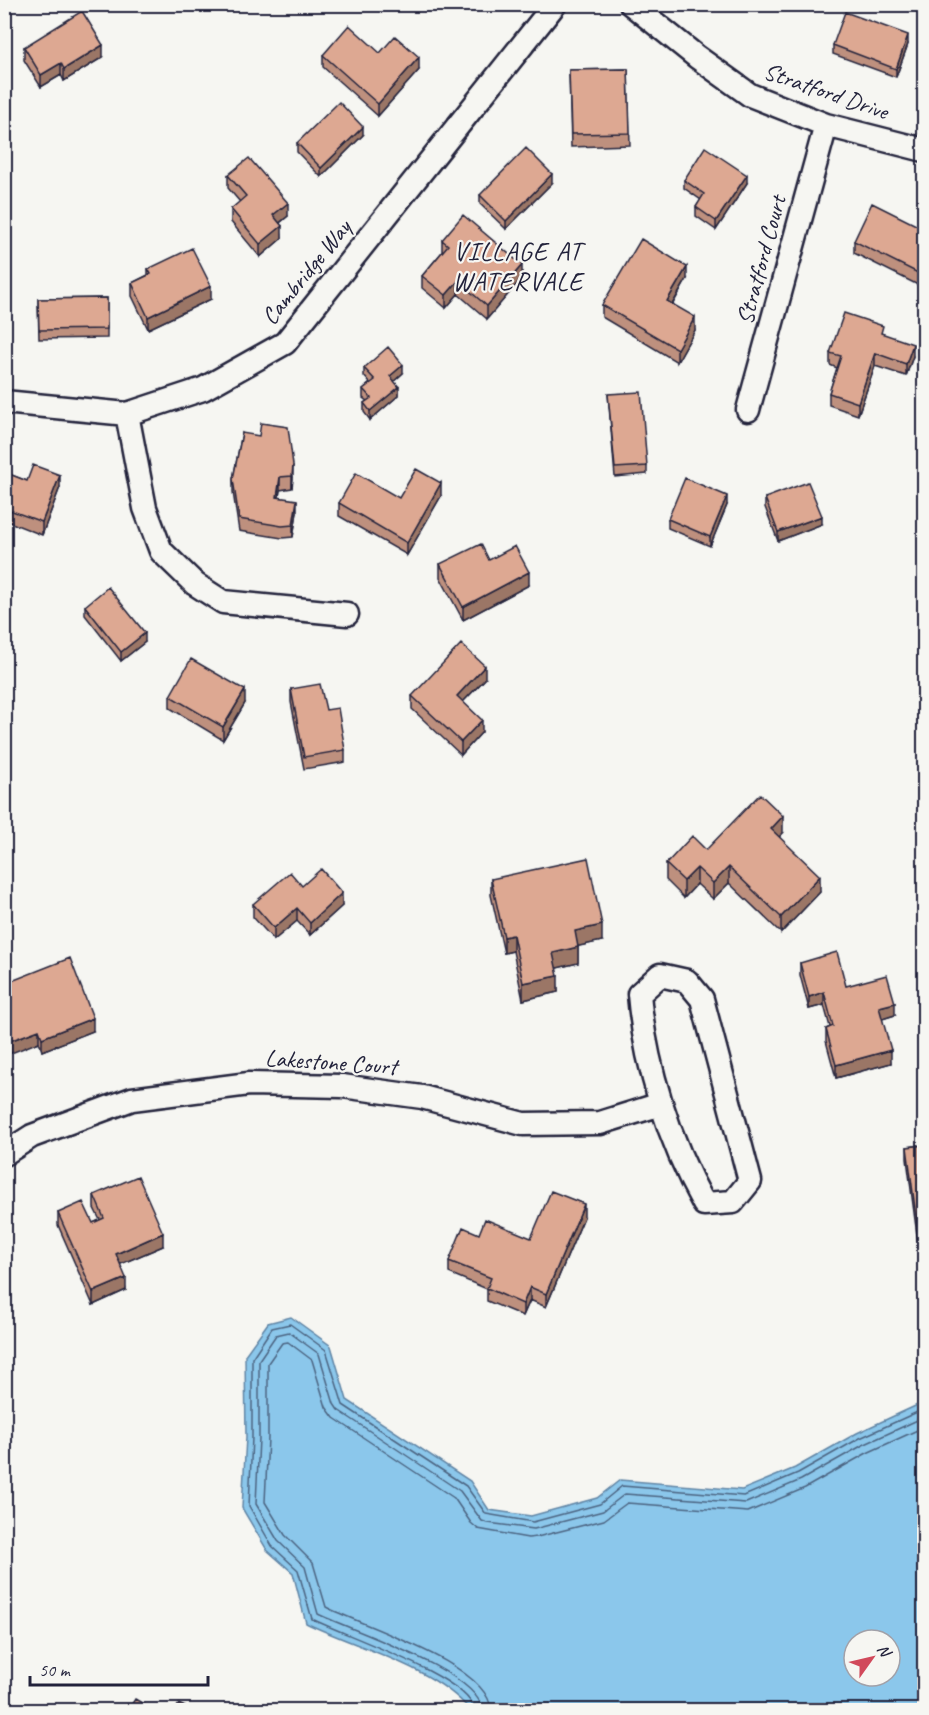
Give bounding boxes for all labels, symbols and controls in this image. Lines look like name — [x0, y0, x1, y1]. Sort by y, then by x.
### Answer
street label: Stratford Drive — [760, 56, 894, 127]
street label: Stratford Court — [729, 190, 793, 328]
street label: Cambridge Way — [255, 212, 359, 331]
district label: VILLAGE AT WATERVALE — [453, 235, 586, 298]
street label: Lakestone Court — [264, 1042, 401, 1082]
north arrow — [842, 1628, 902, 1688]
text: N — [873, 1640, 896, 1662]
scale bar — [30, 1649, 208, 1687]
text: 50 m — [39, 1659, 72, 1681]

